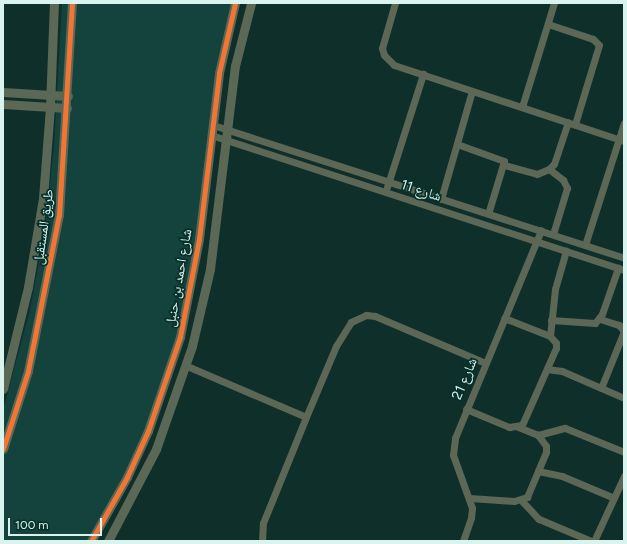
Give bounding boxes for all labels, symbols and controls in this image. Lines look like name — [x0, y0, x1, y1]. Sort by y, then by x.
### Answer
street label: شارع 11 — [399, 177, 443, 205]
street label: طريق المستقبل — [30, 188, 58, 266]
street label: شارع احمد بن حنبل — [162, 228, 196, 328]
street label: شارع 21 — [449, 356, 481, 402]
scale bar — [10, 510, 104, 536]
text: 100 m — [15, 518, 49, 532]

